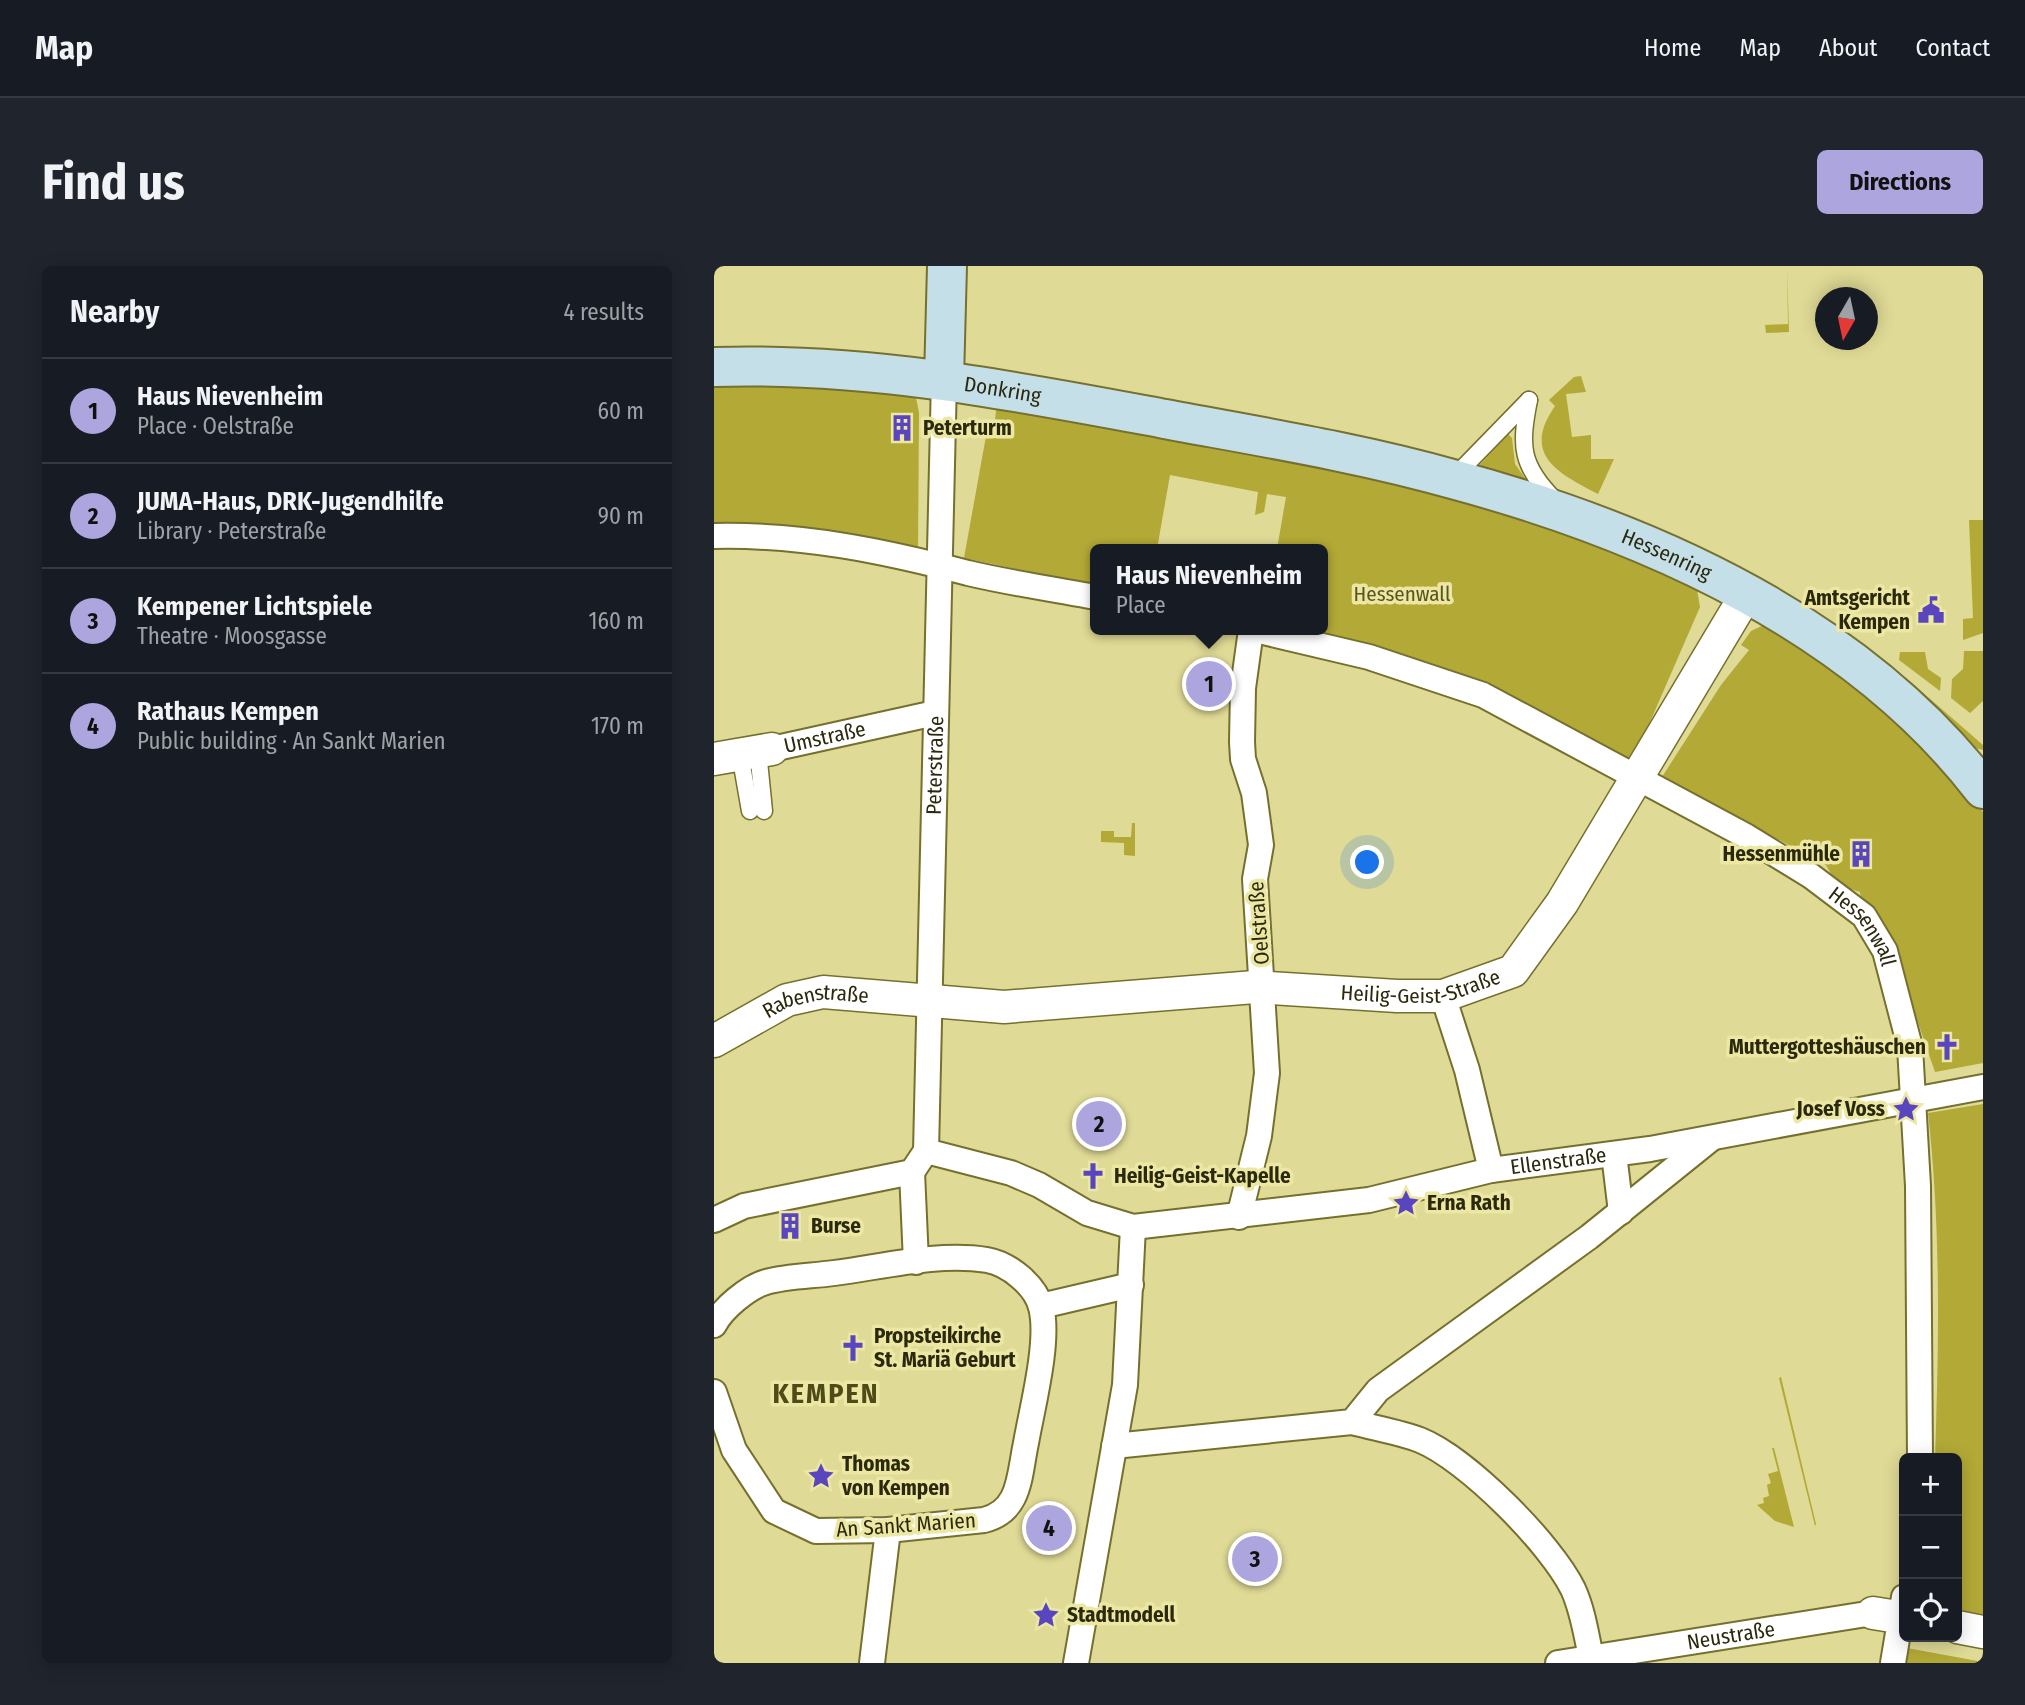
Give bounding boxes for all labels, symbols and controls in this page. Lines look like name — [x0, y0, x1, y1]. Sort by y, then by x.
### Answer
text: Map — [35, 28, 93, 68]
text: Home — [1644, 34, 1701, 62]
text: Map — [1739, 34, 1781, 62]
text: About — [1819, 34, 1877, 62]
text: Contact — [1915, 34, 1990, 62]
button: Directions — [1817, 150, 1983, 214]
text: Find us — [42, 153, 185, 212]
north arrow — [1815, 287, 1878, 350]
text: Nearby — [70, 294, 159, 330]
text: 4 results — [563, 298, 644, 326]
street label: Donkring — [962, 371, 1043, 409]
text: Haus Nievenheim — [137, 381, 323, 412]
text: 1 — [88, 397, 98, 425]
text: 60 m — [598, 397, 644, 425]
text: Place · Oelstraße — [137, 412, 294, 440]
building icon: Peterturm — [887, 413, 917, 443]
place label: Peterturm — [923, 415, 1012, 441]
text: JUMA-Haus, DRK-Jugendhilfe — [137, 486, 444, 517]
text: 2 — [88, 502, 98, 530]
text: 90 m — [598, 502, 644, 530]
text: Library · Peterstraße — [137, 517, 326, 545]
street label: Hessenring — [1618, 523, 1716, 586]
popup — [1090, 544, 1328, 635]
text: Haus Nievenheim — [1116, 560, 1302, 591]
park label: Hessenwall — [1354, 581, 1451, 607]
place label: Amtsgericht Kempen — [1804, 585, 1911, 635]
text: Kempener Lichtspiele — [137, 591, 372, 622]
text: Place — [1116, 591, 1166, 619]
public building icon: Amtsgericht Kempen — [1916, 595, 1946, 625]
text: 3 — [88, 607, 98, 635]
text: 160 m — [589, 607, 644, 635]
text: Theatre · Moosgasse — [137, 622, 327, 650]
pin: 1 — [1186, 658, 1232, 710]
text: Rathaus Kempen — [137, 696, 319, 727]
text: 4 — [87, 712, 99, 740]
text: 170 m — [591, 712, 644, 740]
street label: Peterstraße — [921, 715, 949, 815]
street label: Umstraße — [781, 716, 868, 759]
text: Public building · An Sankt Marien — [137, 727, 446, 755]
building icon: Hessenmühle — [1846, 839, 1876, 869]
place label: Hessenmühle — [1723, 841, 1840, 867]
your location — [1350, 845, 1384, 879]
street label: Oelstraße — [1243, 880, 1275, 966]
street label: Hessenwall — [1823, 881, 1902, 969]
street label: Heilig-Geist-Straße — [1340, 964, 1504, 1009]
street label: Rabenstraße — [758, 979, 870, 1024]
church icon: Muttergotteshäuschen — [1932, 1032, 1962, 1062]
place label: Muttergotteshäuschen — [1729, 1034, 1926, 1060]
place icon: Josef Voss — [1891, 1094, 1921, 1124]
place label: Josef Voss — [1796, 1096, 1885, 1122]
pin: 2 — [1076, 1098, 1122, 1150]
street label: Ellenstraße — [1509, 1142, 1608, 1180]
church icon: Heilig-Geist-Kapelle — [1078, 1161, 1108, 1191]
place label: Heilig-Geist-Kapelle — [1114, 1163, 1291, 1189]
place icon: Erna Rath — [1391, 1188, 1421, 1218]
place label: Erna Rath — [1427, 1190, 1511, 1216]
building icon: Burse — [775, 1211, 805, 1241]
place label: Burse — [811, 1213, 861, 1239]
place label: Propsteikirche St. Mariä Geburt — [874, 1323, 1016, 1373]
church icon: Propsteikirche St. Mariä Geburt — [838, 1333, 868, 1363]
district label: KEMPEN — [773, 1377, 879, 1410]
place label: Thomas von Kempen — [841, 1451, 950, 1501]
map controls — [1899, 1453, 1962, 1642]
button: + — [1899, 1453, 1962, 1516]
place icon: Thomas von Kempen — [806, 1461, 836, 1491]
pin: 4 — [1026, 1502, 1072, 1554]
street label: An Sankt Marien — [835, 1507, 977, 1543]
button: − — [1899, 1516, 1962, 1579]
pin: 3 — [1232, 1533, 1278, 1585]
button: locate — [1899, 1579, 1962, 1642]
place icon: Stadtmodell — [1031, 1600, 1061, 1630]
place label: Stadtmodell — [1067, 1602, 1175, 1628]
street label: Neustraße — [1685, 1616, 1777, 1655]

